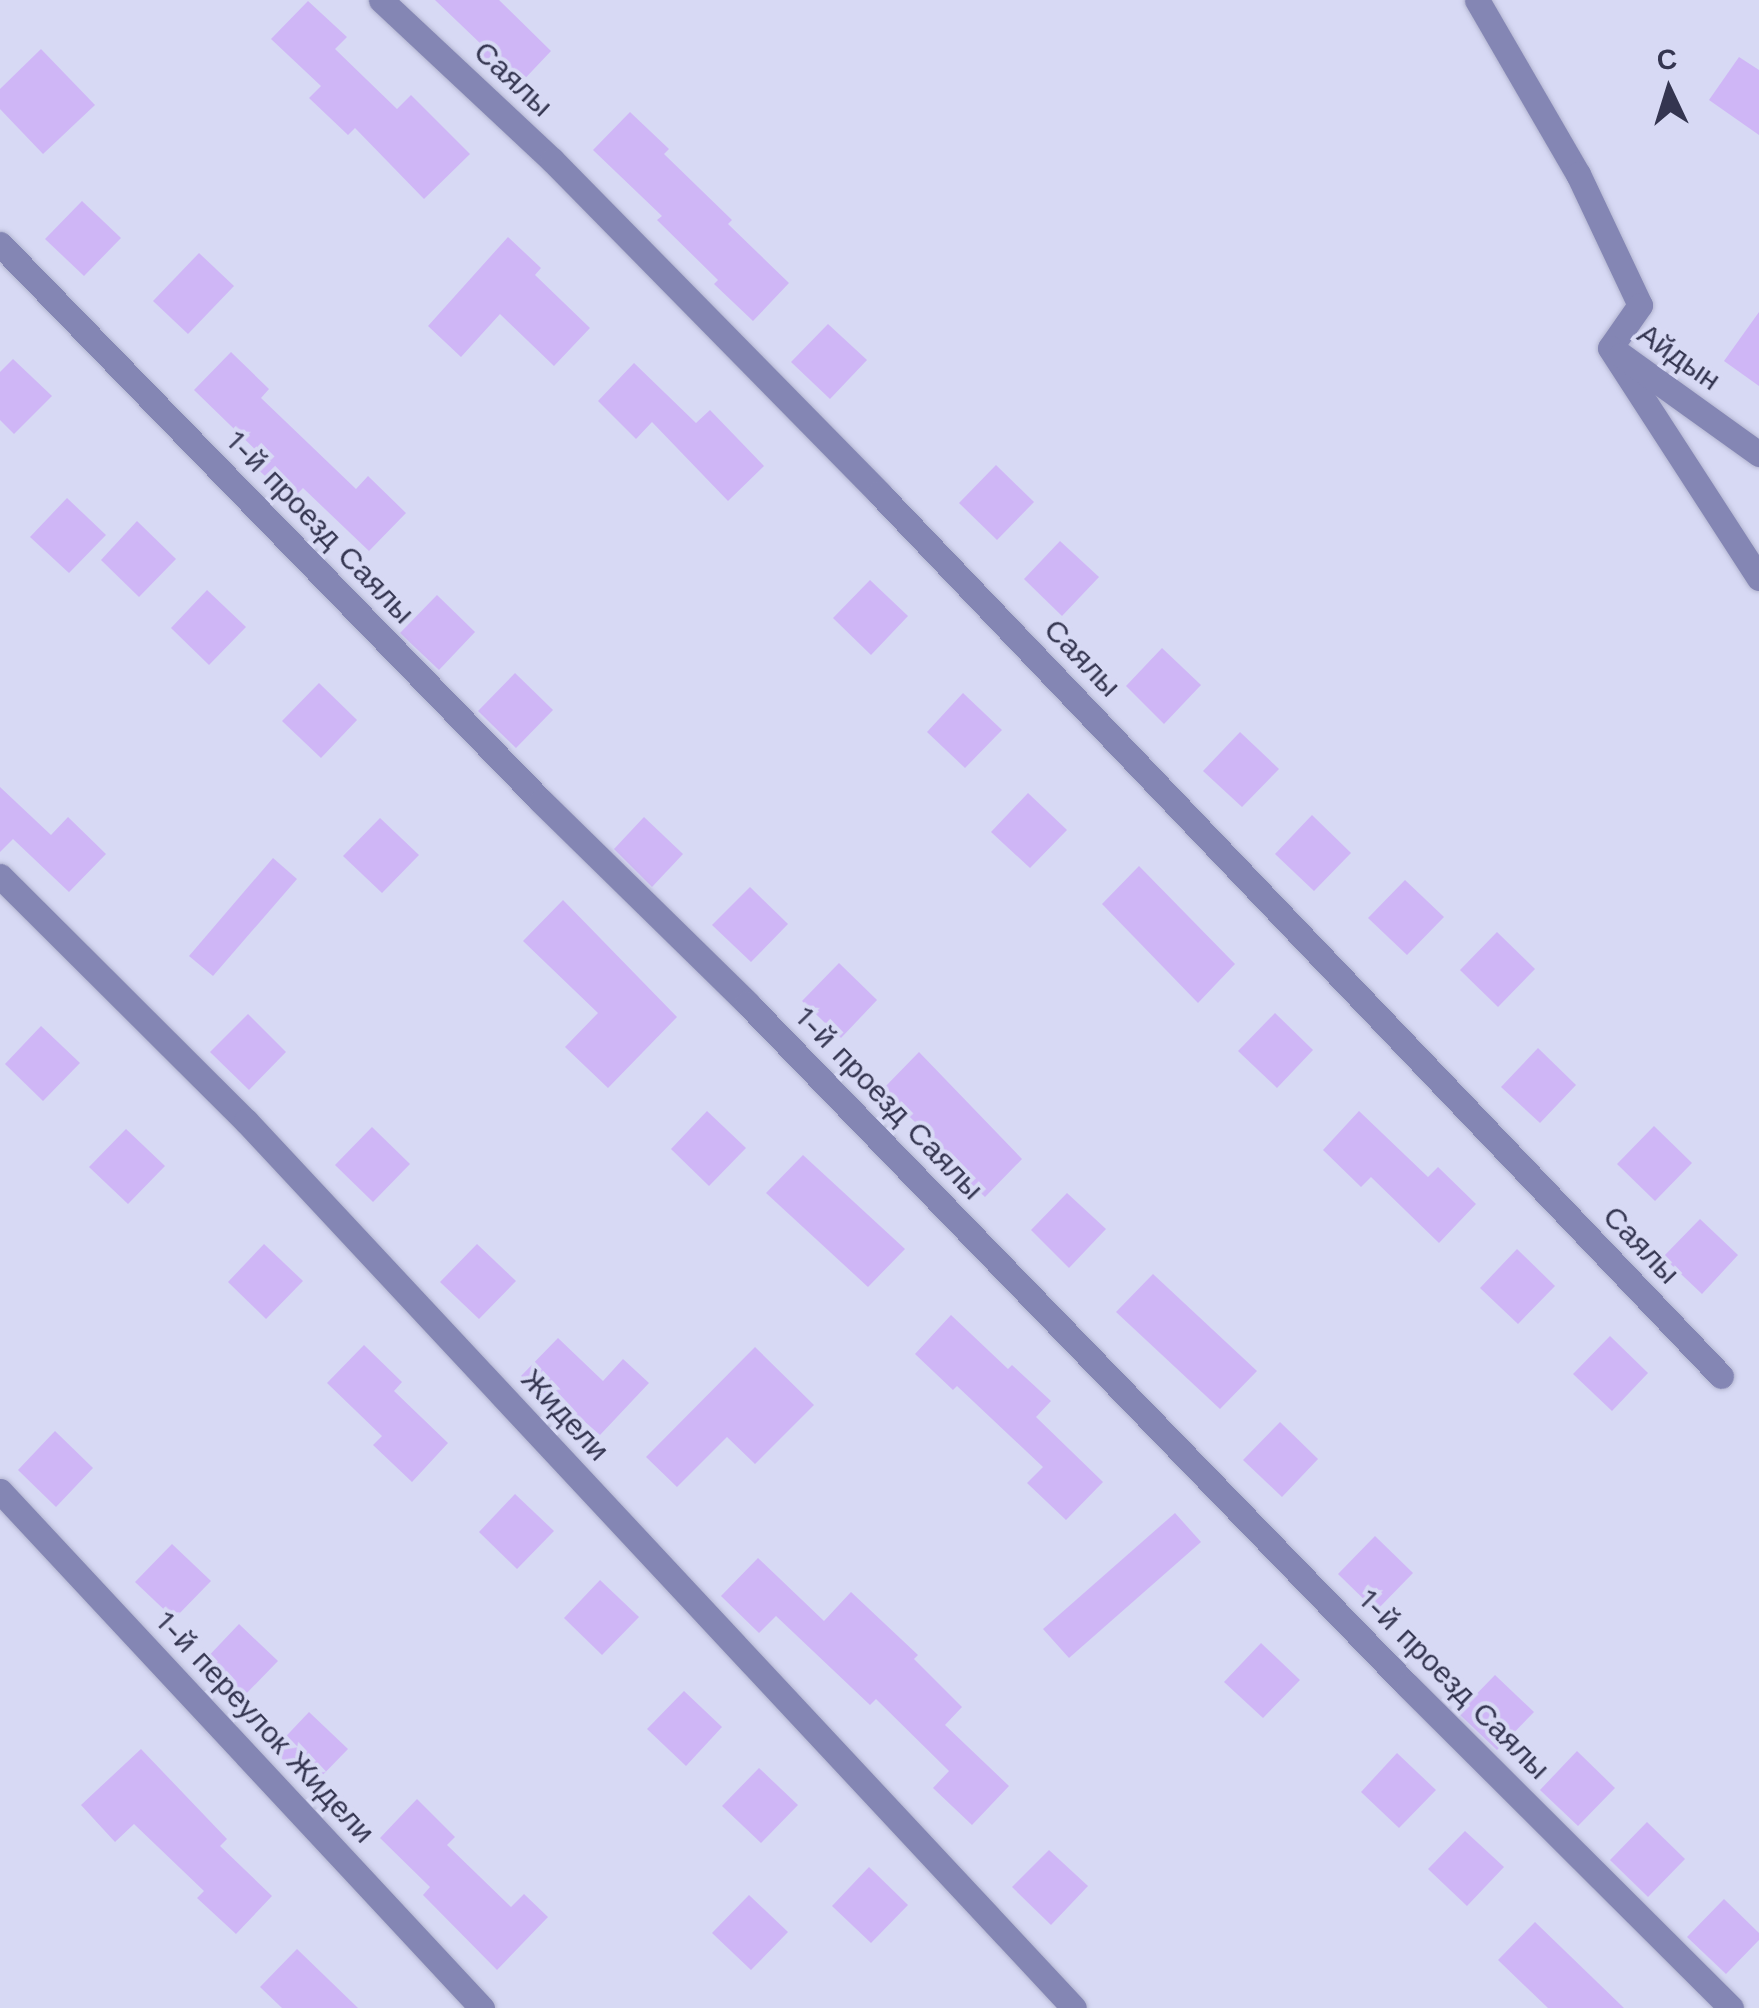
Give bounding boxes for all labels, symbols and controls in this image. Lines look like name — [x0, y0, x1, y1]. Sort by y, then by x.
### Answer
street label: Саялы — [466, 34, 560, 124]
north arrow — [1619, 40, 1719, 140]
text: С — [1656, 42, 1678, 77]
street label: Айдын — [1631, 316, 1727, 398]
street label: 1-й проезд Саялы — [219, 423, 421, 631]
street label: Саялы — [1036, 612, 1128, 704]
street label: 1-й проезд Саялы — [788, 999, 990, 1207]
street label: Саялы — [1595, 1199, 1687, 1291]
street label: Жидели — [514, 1362, 616, 1468]
street label: 1-й проезд Саялы — [1351, 1581, 1557, 1787]
street label: 1-й переулок Жидели — [148, 1604, 382, 1850]

